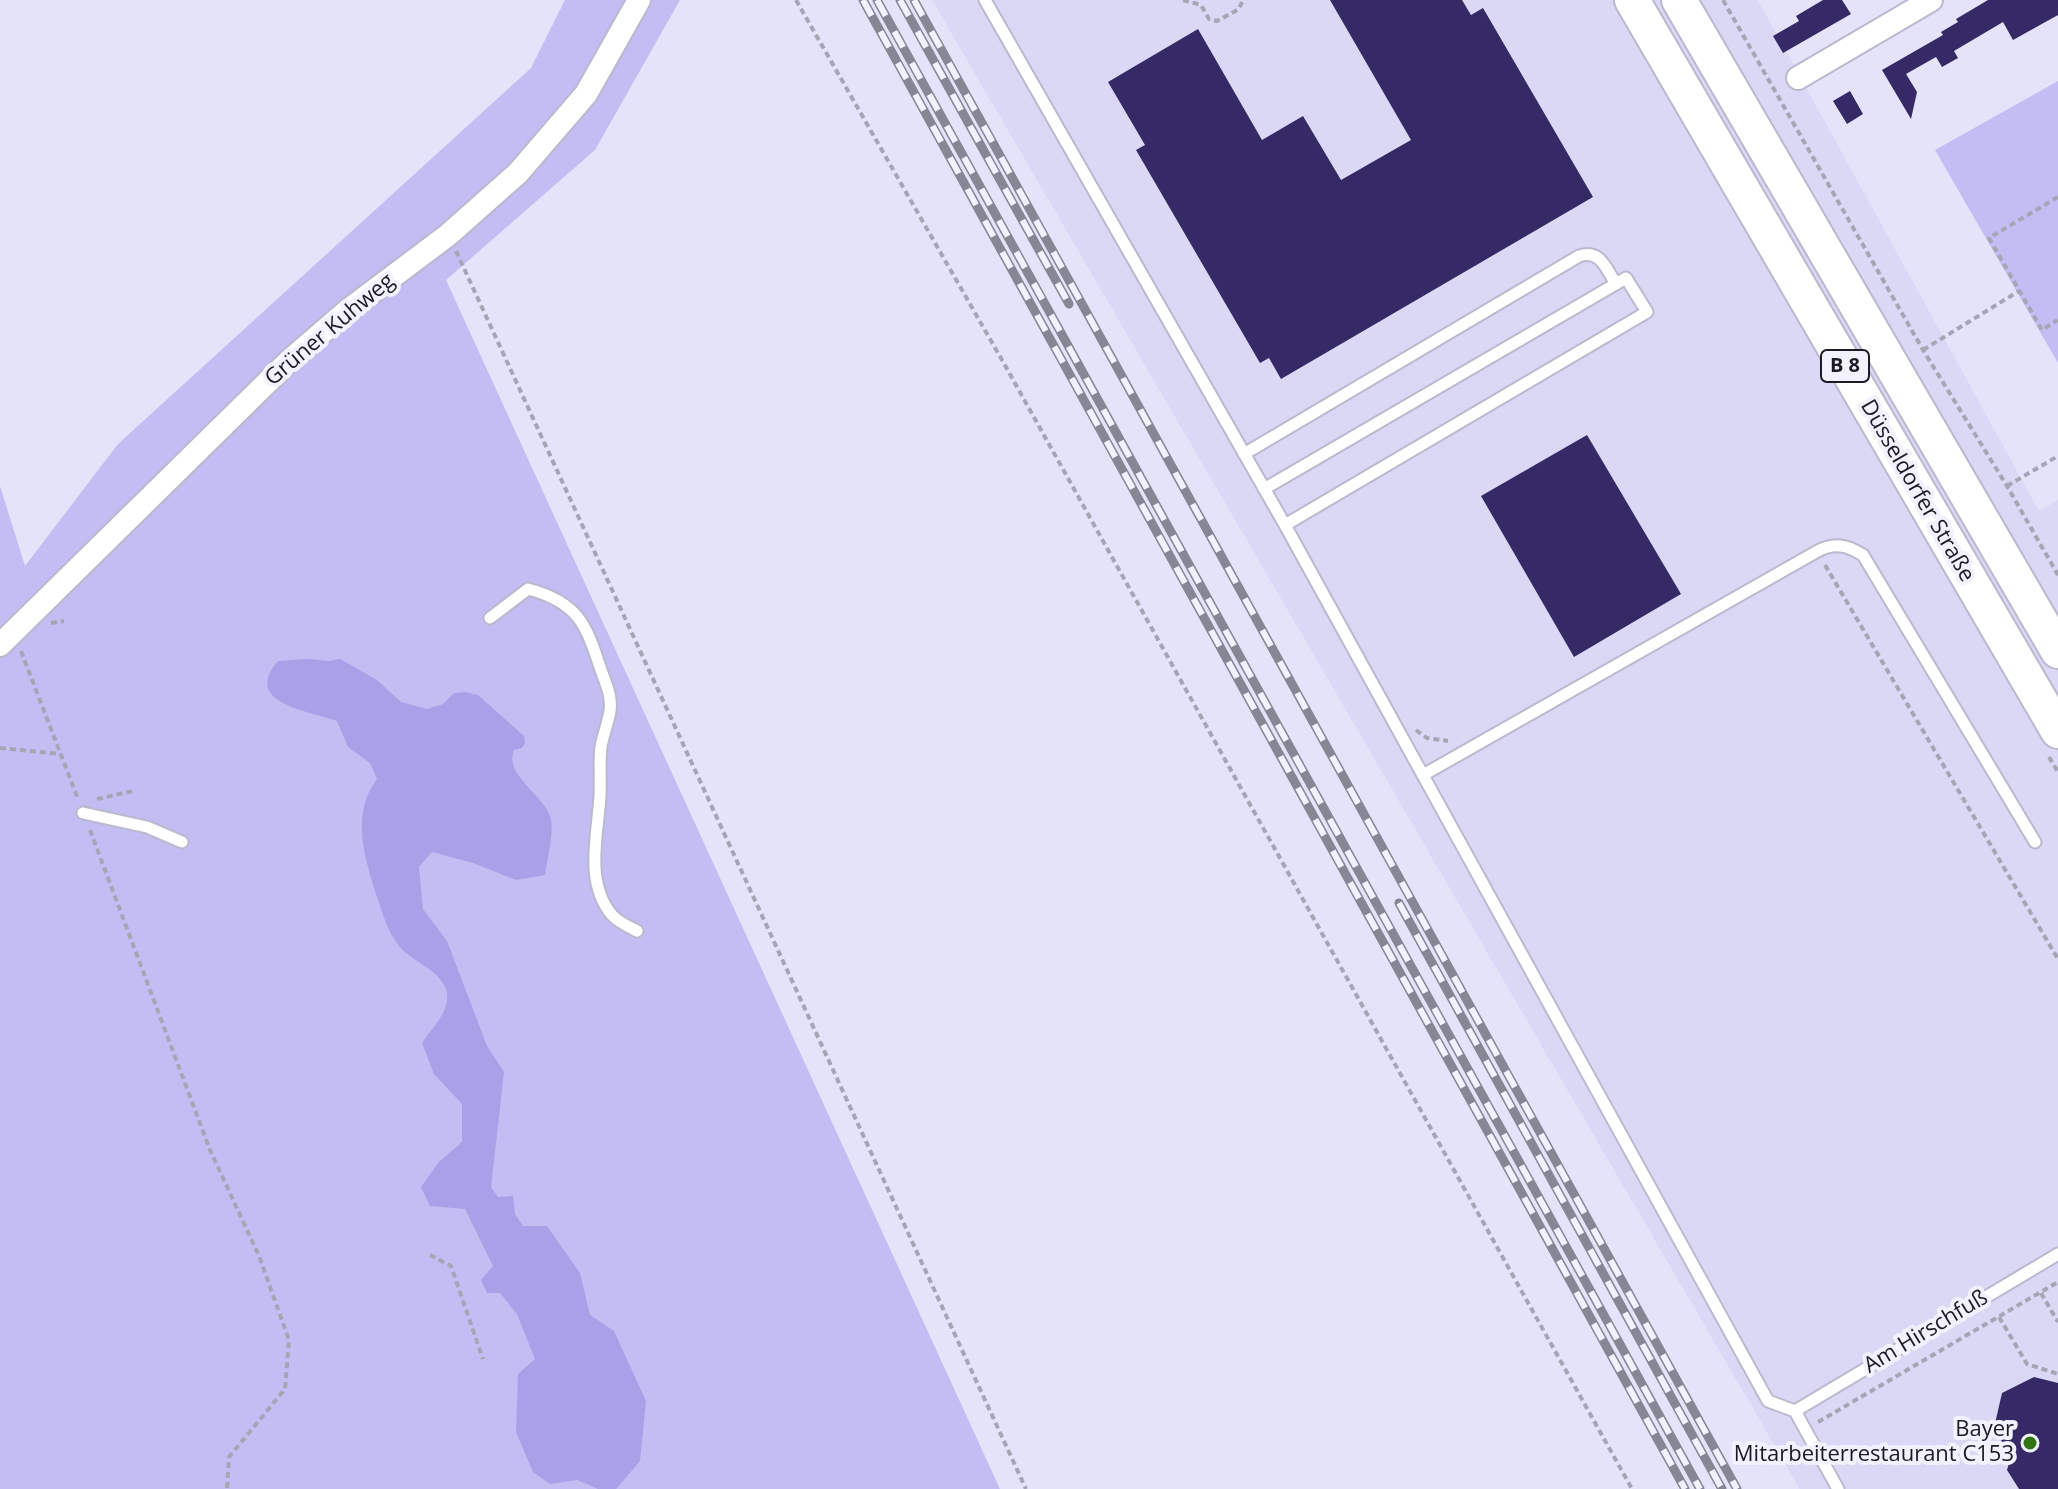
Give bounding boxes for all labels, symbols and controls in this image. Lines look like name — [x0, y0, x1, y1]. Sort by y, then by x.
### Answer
street label: Grüner Kuhweg — [260, 268, 400, 392]
road number: B 8 — [1821, 350, 1869, 382]
street label: Düsseldorfer Straße — [1854, 395, 1980, 587]
street label: Am Hirschfuß — [1859, 1285, 1993, 1379]
place label: Bayer Mitarbeiterrestaurant C153 — [1734, 1417, 2014, 1468]
marker: Bayer Mitarbeiterrestaurant C153 — [2021, 1434, 2039, 1452]

